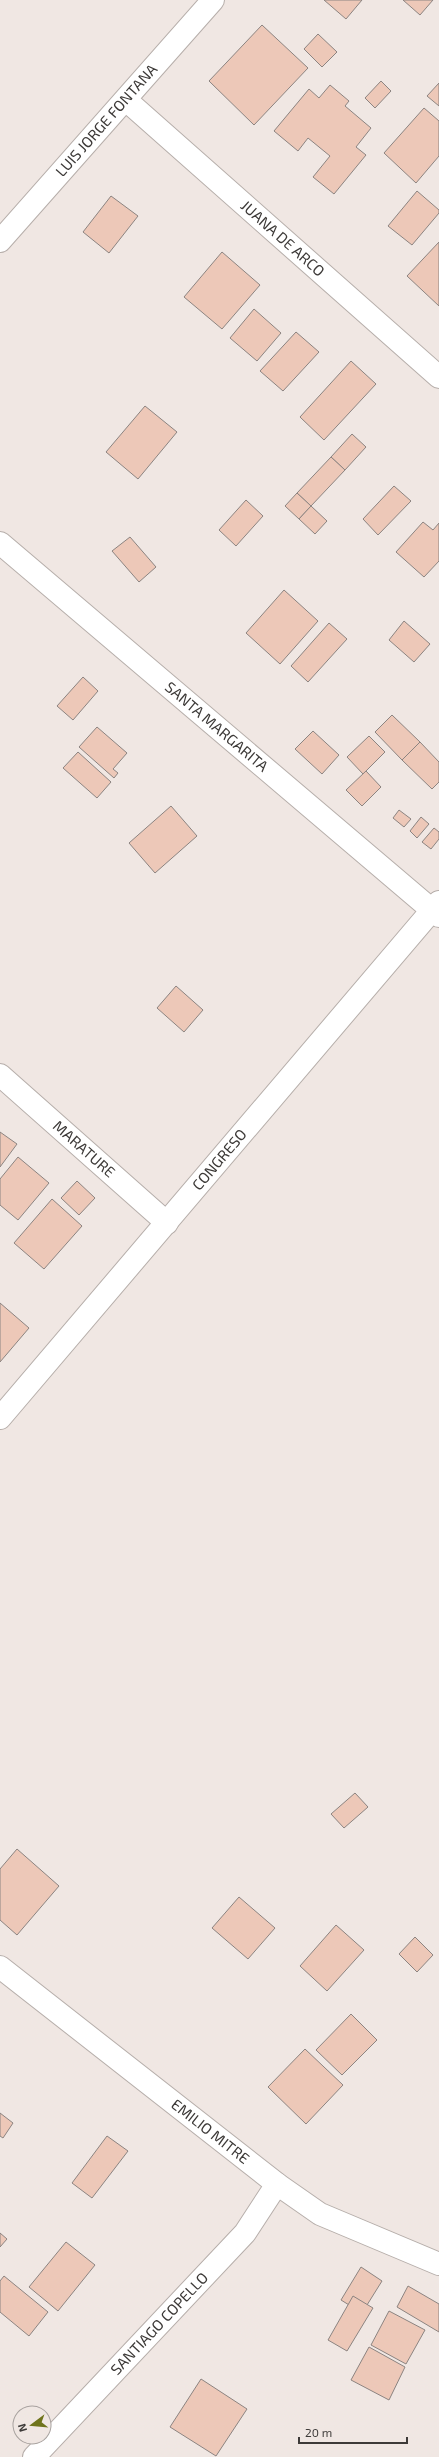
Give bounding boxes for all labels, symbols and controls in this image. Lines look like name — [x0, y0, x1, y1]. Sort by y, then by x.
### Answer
street label: LUIS JORGE FONTANA — [51, 59, 161, 180]
street label: JUANA DE ARCO — [238, 196, 329, 280]
street label: SANTA MARGARITA — [162, 677, 273, 775]
street label: MARATURE — [50, 1116, 119, 1181]
street label: CONGRESO — [188, 1125, 250, 1193]
street label: EMILIO MITRE — [168, 2095, 253, 2167]
street label: SANTIAGO COPELLO — [106, 2268, 211, 2378]
north arrow — [12, 2405, 52, 2445]
scale bar — [299, 2419, 407, 2445]
text: N — [15, 2422, 29, 2434]
text: 20 m — [305, 2425, 332, 2439]

